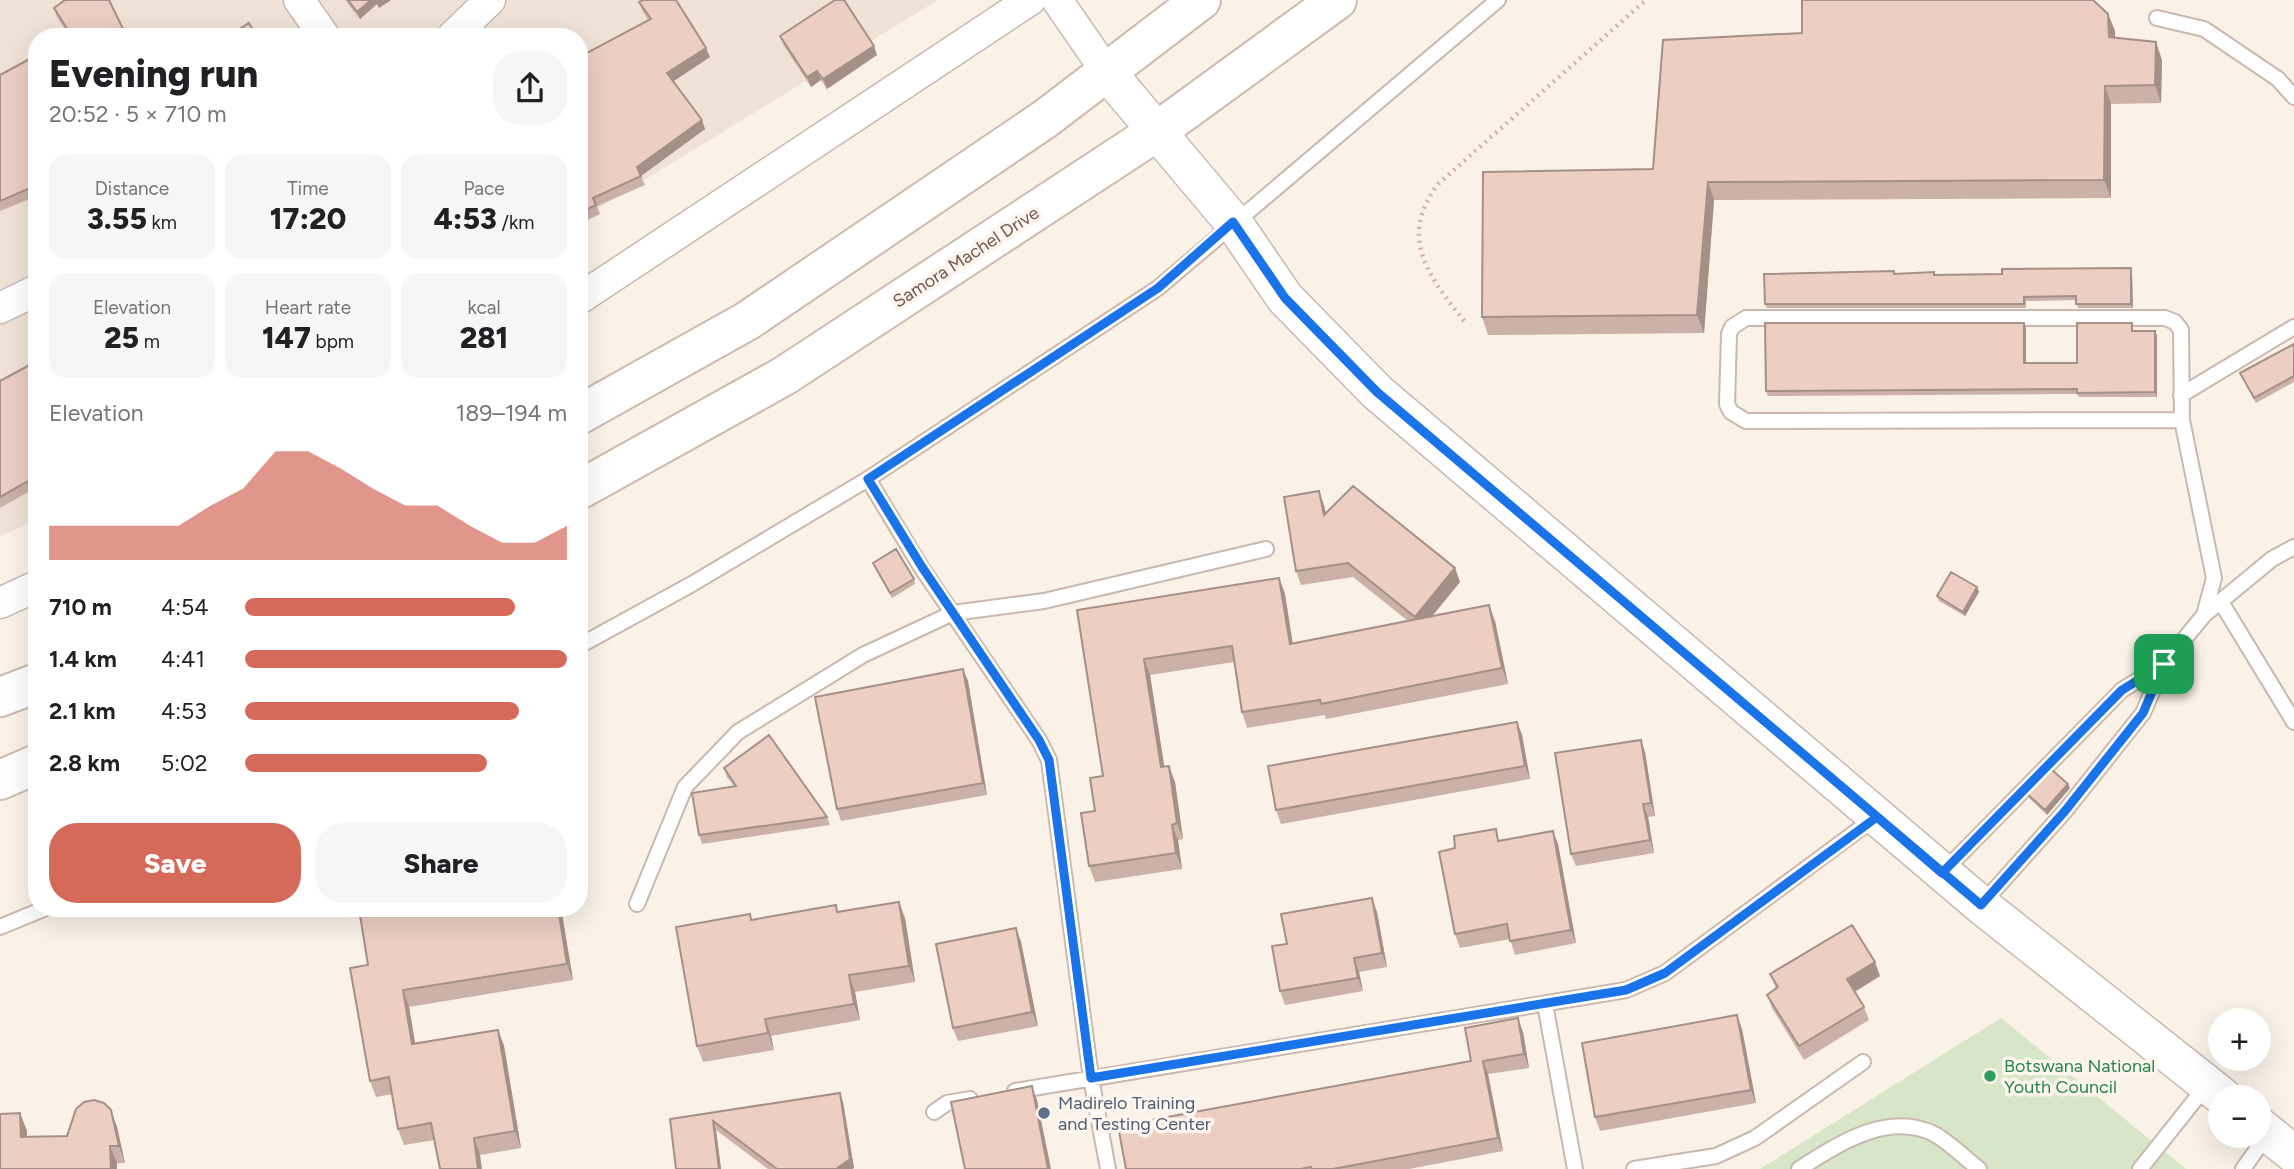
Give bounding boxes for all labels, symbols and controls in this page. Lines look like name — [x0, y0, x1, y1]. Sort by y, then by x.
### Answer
text: Evening run — [49, 51, 258, 97]
button: share — [493, 51, 567, 125]
text: 20:52 · 5 × 710 m — [49, 100, 226, 128]
text: Distance — [95, 177, 169, 200]
text: Time — [287, 177, 329, 200]
text: Pace — [463, 177, 505, 200]
text: 3.55 — [87, 200, 147, 237]
text: 17:20 — [270, 200, 346, 237]
text: 4:53 — [434, 200, 497, 237]
street label: Samora Machel Drive — [889, 201, 1043, 312]
text: km — [147, 211, 177, 234]
text: /km — [497, 211, 534, 234]
text: Elevation — [93, 296, 171, 319]
text: Heart rate — [265, 296, 351, 319]
text: kcal — [467, 296, 501, 319]
text: 25 — [104, 319, 139, 356]
text: 147 — [262, 319, 311, 356]
text: 281 — [460, 319, 508, 356]
text: m — [139, 330, 160, 353]
text: bpm — [311, 330, 354, 353]
text: Elevation — [49, 399, 144, 427]
text: 189–194 m — [456, 399, 567, 427]
text: 710 m — [49, 593, 112, 621]
text: 4:54 — [161, 593, 209, 621]
pin — [2134, 634, 2194, 694]
text: 1.4 km — [49, 645, 117, 673]
text: 4:41 — [161, 645, 205, 673]
icon: arrive — [2145, 645, 2183, 683]
text: 2.1 km — [49, 697, 116, 725]
text: 4:53 — [161, 697, 207, 725]
text: 2.8 km — [49, 749, 120, 777]
text: 5:02 — [161, 749, 208, 777]
button: Save — [49, 823, 301, 903]
button: Share — [315, 823, 567, 903]
map controls — [2208, 1008, 2271, 1148]
button: + — [2208, 1008, 2271, 1071]
place label: Botswana National Youth Council — [2004, 1055, 2155, 1098]
marker: Botswana National Youth Council — [1982, 1068, 1998, 1084]
button: − — [2208, 1085, 2271, 1148]
place label: Madirelo Training and Testing Center — [1058, 1092, 1211, 1135]
marker: Madirelo Training and Testing Center — [1036, 1105, 1052, 1121]

